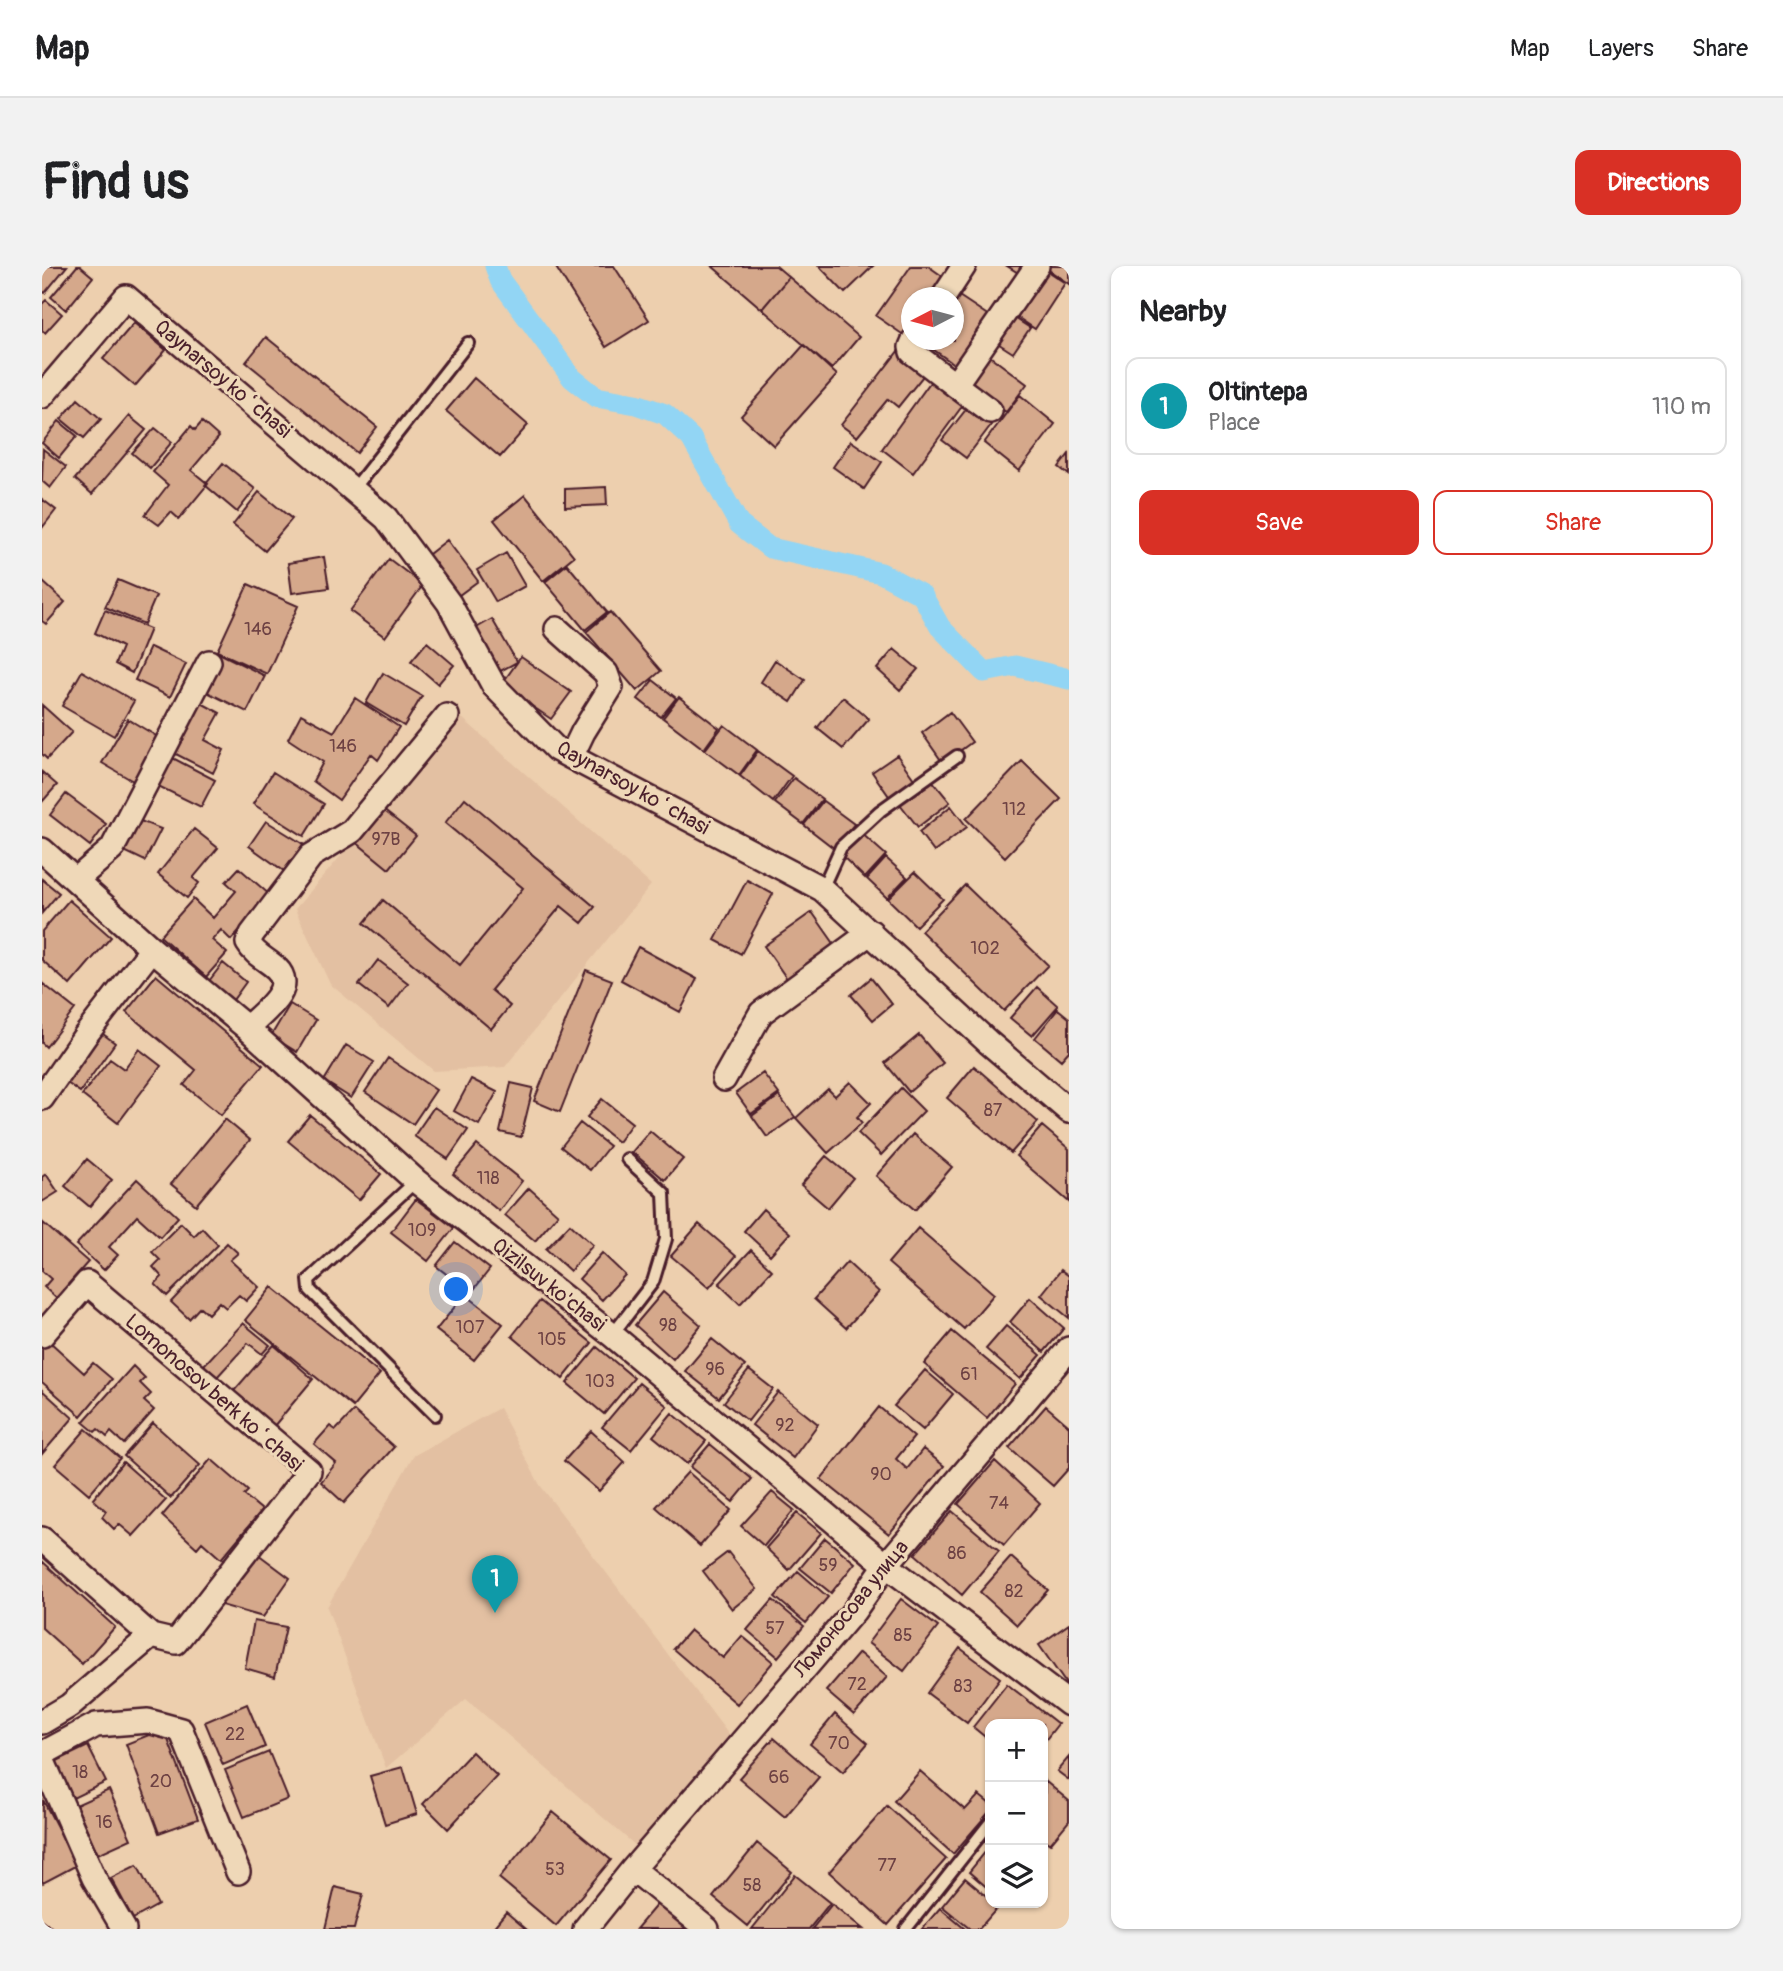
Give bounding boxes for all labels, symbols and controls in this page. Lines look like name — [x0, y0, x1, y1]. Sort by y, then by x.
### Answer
text: Map — [35, 28, 90, 69]
text: Map — [1510, 34, 1550, 63]
text: Layers — [1588, 34, 1654, 63]
text: Share — [1692, 34, 1748, 63]
button: Directions — [1575, 150, 1741, 215]
text: Find us — [42, 152, 189, 213]
north arrow — [901, 287, 964, 350]
text: Nearby — [1139, 293, 1226, 330]
street label: Qaynarsoy koʻchasi — [149, 314, 297, 444]
text: Oltintepa — [1208, 376, 1308, 408]
text: 1 — [1160, 392, 1169, 421]
text: 110 m — [1652, 392, 1711, 421]
text: Place — [1208, 408, 1260, 437]
button: Save — [1139, 490, 1419, 555]
button: Share — [1433, 490, 1713, 555]
house number: 146 — [244, 618, 272, 641]
house number: 146 — [329, 735, 357, 758]
street label: Qaynarsoy koʻchasi — [552, 735, 715, 841]
house number: 112 — [1002, 798, 1026, 821]
house number: 97B — [372, 828, 400, 851]
house number: 102 — [970, 937, 1000, 960]
house number: 87 — [984, 1099, 1003, 1122]
house number: 118 — [476, 1167, 500, 1190]
house number: 109 — [408, 1219, 436, 1242]
street label: Qizilsuv ko'chasi — [487, 1232, 612, 1338]
your location — [439, 1272, 473, 1306]
street label: Lomonosov berk koʻchasi — [119, 1308, 309, 1478]
house number: 98 — [659, 1314, 677, 1337]
house number: 107 — [456, 1316, 485, 1339]
house number: 105 — [537, 1328, 567, 1351]
house number: 96 — [705, 1358, 725, 1381]
house number: 61 — [960, 1363, 978, 1386]
house number: 103 — [585, 1370, 615, 1393]
house number: 92 — [775, 1414, 795, 1437]
house number: 90 — [870, 1463, 892, 1486]
house number: 74 — [989, 1492, 1010, 1515]
street label: Ломоносова улица — [787, 1535, 915, 1684]
house number: 86 — [947, 1542, 967, 1565]
house number: 59 — [818, 1554, 838, 1577]
pin: 1 — [472, 1555, 518, 1613]
house number: 82 — [1004, 1580, 1024, 1603]
house number: 57 — [765, 1617, 785, 1640]
house number: 85 — [894, 1624, 912, 1647]
house number: 72 — [847, 1673, 867, 1696]
house number: 83 — [953, 1675, 973, 1698]
map controls — [985, 1719, 1048, 1908]
button: + — [985, 1719, 1048, 1782]
house number: 22 — [225, 1723, 245, 1746]
house number: 70 — [828, 1732, 850, 1755]
house number: 18 — [72, 1761, 88, 1784]
house number: 66 — [769, 1766, 789, 1789]
house number: 20 — [150, 1770, 172, 1793]
button: − — [985, 1782, 1048, 1845]
house number: 16 — [95, 1811, 113, 1834]
button: layers — [985, 1845, 1048, 1908]
house number: 77 — [877, 1854, 897, 1877]
house number: 53 — [545, 1858, 565, 1881]
house number: 58 — [743, 1874, 761, 1897]

